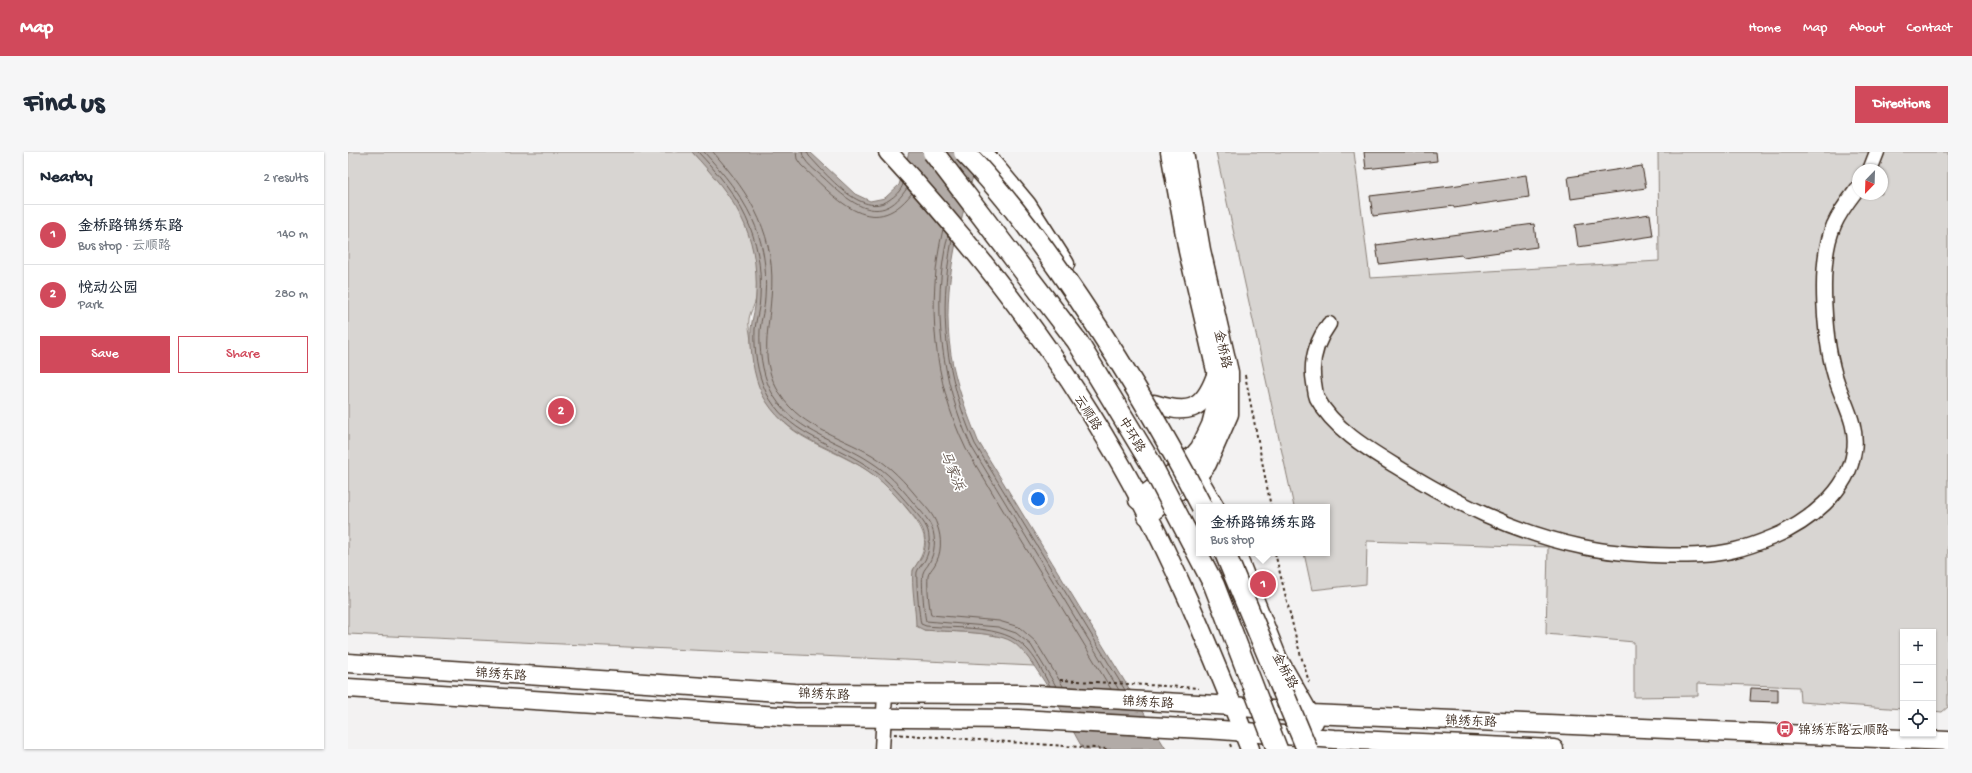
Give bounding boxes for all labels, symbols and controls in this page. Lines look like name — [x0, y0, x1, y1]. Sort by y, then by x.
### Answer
text: Map — [20, 17, 53, 40]
text: Home — [1749, 20, 1781, 37]
text: Map — [1803, 20, 1827, 37]
text: About — [1849, 20, 1885, 37]
text: Contact — [1907, 20, 1952, 37]
button: Directions — [1855, 86, 1948, 123]
text: Find us — [24, 88, 104, 121]
north arrow — [1852, 164, 1888, 200]
text: Nearby — [40, 168, 93, 188]
text: 2 results — [263, 171, 308, 186]
text: 金桥路锦绣东路 — [78, 218, 183, 236]
text: 1 — [50, 227, 56, 242]
text: 140 m — [277, 227, 308, 242]
text: Bus stop · 云顺路 — [78, 239, 171, 254]
text: 悦动公园 — [78, 280, 138, 298]
text: 2 — [50, 287, 56, 302]
text: 280 m — [275, 287, 308, 302]
text: Park — [78, 298, 103, 313]
street label: 金桥路 — [1210, 329, 1234, 370]
button: Save — [40, 336, 170, 373]
button: Share — [178, 336, 308, 373]
street label: 云顺路 — [1070, 392, 1104, 434]
pin: 2 — [548, 396, 574, 426]
street label: 中环路 — [1114, 414, 1148, 456]
water label: 马家浜 — [935, 448, 968, 495]
your location — [1028, 489, 1048, 509]
popup — [1196, 504, 1330, 556]
text: 金桥路锦绣东路 — [1210, 515, 1316, 533]
text: Bus stop — [1210, 533, 1254, 548]
pin: 1 — [1250, 569, 1276, 599]
map controls — [1900, 629, 1936, 737]
button: + — [1900, 629, 1936, 665]
street label: 金桥路 — [1268, 650, 1300, 692]
street label: 锦绣东路 — [474, 665, 527, 685]
button: − — [1900, 665, 1936, 701]
street label: 锦绣东路 — [798, 686, 850, 704]
street label: 锦绣东路 — [1122, 694, 1174, 712]
button: locate — [1900, 701, 1936, 737]
street label: 锦绣东路 — [1445, 713, 1497, 731]
bus stop icon: 锦绣东路云顺路 — [1775, 719, 1795, 739]
place label: 锦绣东路云顺路 — [1798, 723, 1889, 739]

